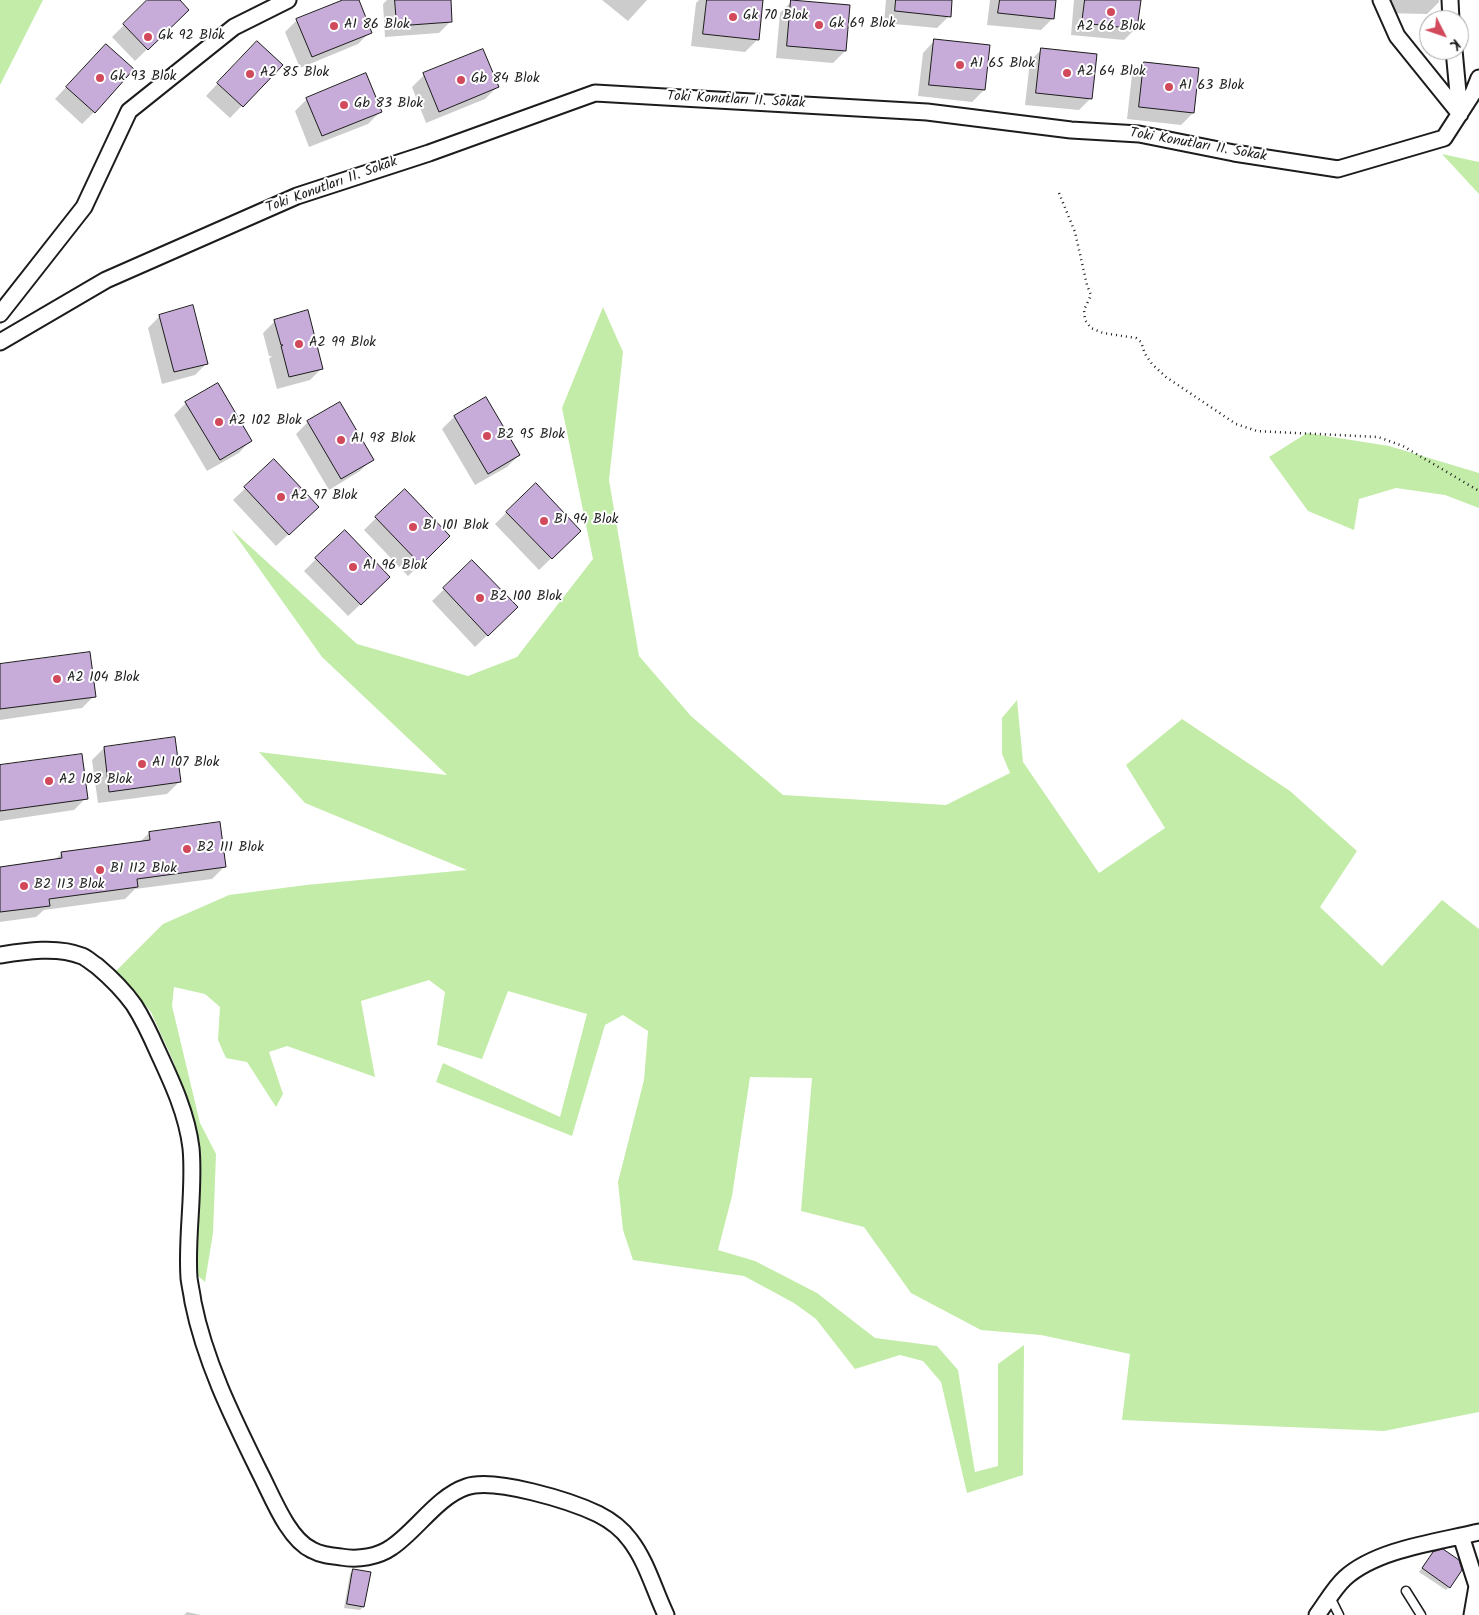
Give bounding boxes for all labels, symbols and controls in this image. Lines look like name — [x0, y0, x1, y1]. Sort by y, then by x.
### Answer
marker: A2 66 Blok — [1105, 6, 1117, 18]
place label: Gk 70 Blok — [743, 9, 808, 25]
north arrow — [1419, 10, 1469, 60]
marker: Gk 70 Blok — [727, 11, 739, 23]
place label: Gk 69 Blok — [829, 17, 895, 33]
place label: A1 86 Blok — [344, 18, 410, 34]
marker: Gk 69 Blok — [813, 19, 825, 31]
marker: A1 86 Blok — [328, 20, 340, 32]
place label: A2 66 Blok — [1077, 20, 1145, 36]
place label: Gk 92 Blok — [158, 29, 225, 45]
marker: Gk 92 Blok — [142, 31, 154, 43]
text: K — [1443, 34, 1466, 55]
place label: A1 65 Blok — [970, 57, 1035, 73]
marker: A1 65 Blok — [954, 59, 966, 71]
place label: A2 64 Blok — [1077, 65, 1146, 81]
place label: A2 85 Blok — [260, 66, 329, 82]
marker: A2 64 Blok — [1061, 67, 1073, 79]
marker: A2 85 Blok — [244, 68, 256, 80]
place label: Gk 93 Blok — [110, 70, 176, 86]
marker: Gk 93 Blok — [94, 72, 106, 84]
place label: Gb 84 Blok — [471, 72, 540, 88]
marker: Gb 84 Blok — [455, 74, 467, 86]
place label: A1 63 Blok — [1179, 79, 1244, 95]
marker: A1 63 Blok — [1163, 81, 1175, 93]
street label: Toki Konutları 11. Sokak — [666, 89, 806, 113]
place label: Gb 83 Blok — [354, 97, 423, 113]
marker: Gb 83 Blok — [338, 99, 350, 111]
street label: Toki Konutları 11. Sokak — [1128, 126, 1268, 166]
street label: Toki Konutları 11. Sokak — [264, 154, 400, 218]
place label: A2 99 Blok — [309, 336, 376, 352]
marker: A2 99 Blok — [293, 338, 305, 350]
place label: A2 102 Blok — [229, 414, 302, 430]
marker: A2 102 Blok — [213, 416, 225, 428]
place label: B2 95 Blok — [497, 428, 565, 444]
marker: B2 95 Blok — [481, 430, 493, 442]
place label: A1 98 Blok — [351, 432, 416, 448]
marker: A1 98 Blok — [335, 434, 347, 446]
place label: A2 97 Blok — [291, 489, 357, 505]
marker: A2 97 Blok — [275, 491, 287, 503]
place label: B1 94 Blok — [554, 513, 618, 529]
marker: B1 94 Blok — [538, 515, 550, 527]
place label: B1 101 Blok — [423, 519, 489, 535]
marker: B1 101 Blok — [407, 521, 419, 533]
place label: A1 96 Blok — [363, 559, 427, 575]
marker: A1 96 Blok — [347, 561, 359, 573]
place label: B2 100 Blok — [490, 590, 562, 606]
marker: B2 100 Blok — [474, 592, 486, 604]
place label: A2 104 Blok — [67, 671, 139, 687]
marker: A2 104 Blok — [51, 673, 63, 685]
place label: A1 107 Blok — [152, 756, 219, 772]
marker: A1 107 Blok — [136, 758, 148, 770]
place label: A2 108 Blok — [59, 773, 132, 789]
marker: A2 108 Blok — [43, 775, 55, 787]
place label: B2 111 Blok — [197, 841, 264, 857]
marker: B2 111 Blok — [181, 843, 193, 855]
place label: B1 112 Blok — [110, 862, 177, 878]
marker: B1 112 Blok — [94, 864, 106, 876]
place label: B2 113 Blok — [34, 878, 104, 894]
marker: B2 113 Blok — [18, 880, 30, 892]

